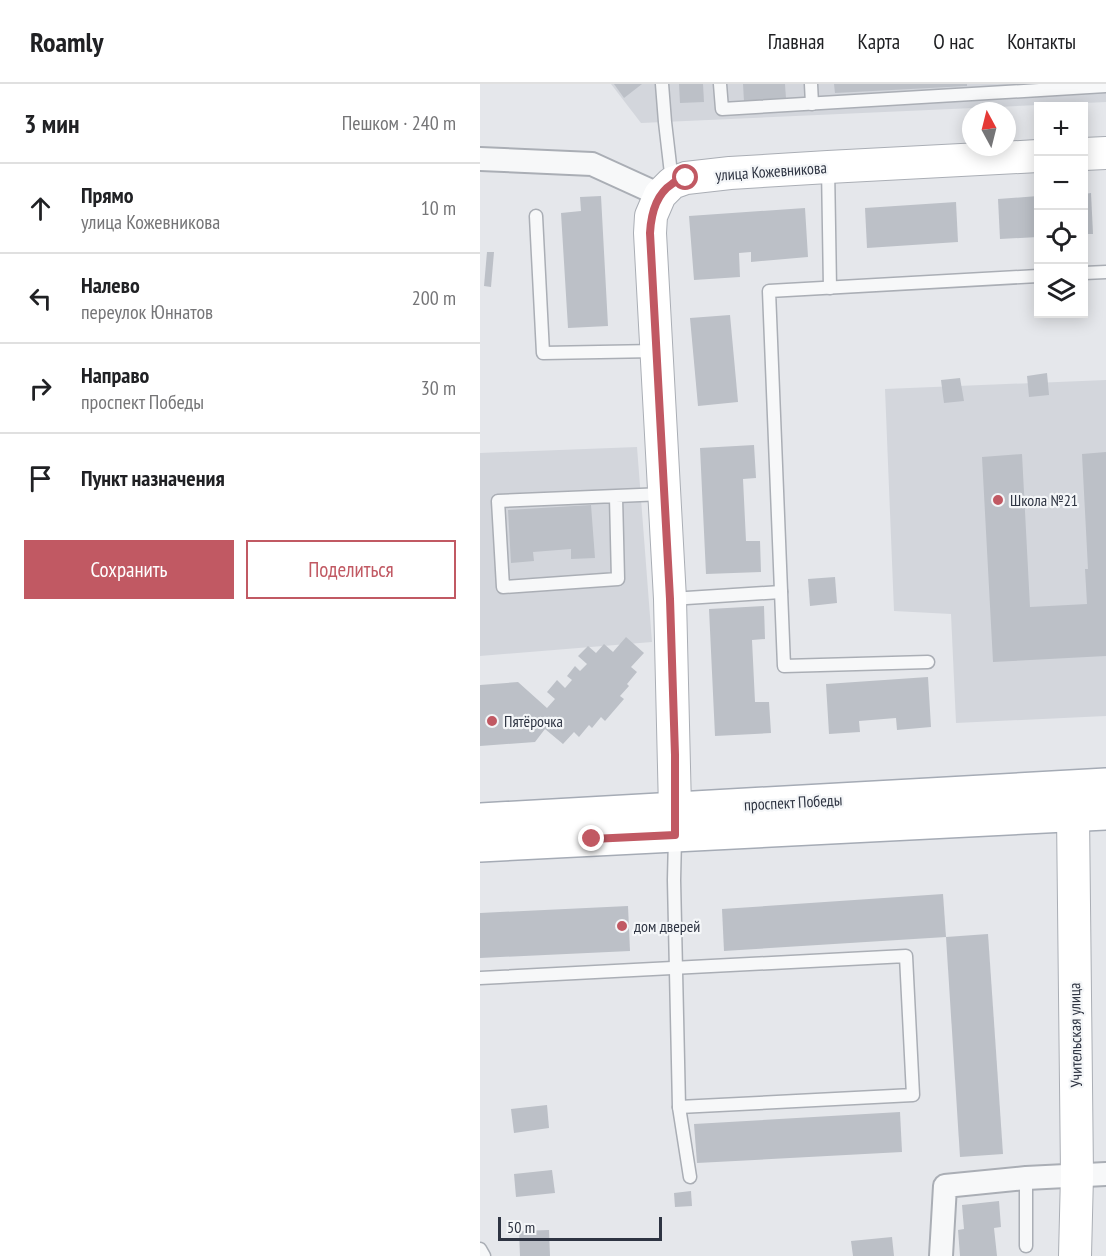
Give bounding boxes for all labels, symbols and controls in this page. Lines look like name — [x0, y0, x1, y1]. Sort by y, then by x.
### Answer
text: Roamly — [30, 23, 104, 60]
text: Главная — [768, 28, 824, 55]
text: Карта — [857, 28, 900, 55]
text: О нас — [933, 28, 974, 55]
text: Контакты — [1007, 28, 1076, 55]
north arrow — [962, 102, 1016, 156]
map controls — [1034, 102, 1088, 318]
button: + — [1034, 102, 1088, 156]
text: 3 мин — [24, 107, 79, 140]
text: Пешком · 240 m — [342, 110, 456, 136]
button: − — [1034, 156, 1088, 210]
street label: улица Кожевникова — [715, 157, 827, 185]
route start — [672, 164, 698, 190]
text: Прямо — [81, 181, 134, 209]
icon: ahead — [24, 192, 57, 225]
text: 10 m — [421, 195, 456, 221]
text: улица Кожевникова — [81, 209, 220, 235]
button: locate — [1034, 210, 1088, 264]
button: layers — [1034, 264, 1088, 318]
text: Налево — [81, 271, 140, 299]
icon: left — [24, 282, 57, 315]
text: 200 m — [412, 285, 456, 311]
text: переулок Юннатов — [81, 299, 213, 325]
text: Направо — [81, 361, 149, 389]
icon: right — [24, 372, 57, 405]
text: 30 m — [421, 375, 456, 401]
text: проспект Победы — [81, 389, 204, 415]
icon: arrive — [24, 462, 57, 495]
text: Пункт назначения — [81, 464, 225, 492]
place label: Школа №21 — [1010, 490, 1078, 510]
marker: Школа №21 — [991, 493, 1005, 507]
button: Сохранить — [24, 540, 234, 599]
button: Поделиться — [246, 540, 456, 599]
place label: Пятёрочка — [504, 711, 563, 731]
marker: Пятёрочка — [485, 714, 499, 728]
street label: проспект Победы — [743, 789, 843, 815]
route end — [578, 825, 604, 851]
place label: дом дверей — [634, 916, 700, 936]
marker: дом дверей — [615, 919, 629, 933]
street label: Учительская улица — [1064, 982, 1086, 1088]
scale bar — [498, 1214, 662, 1242]
text: 50 m — [507, 1217, 535, 1237]

